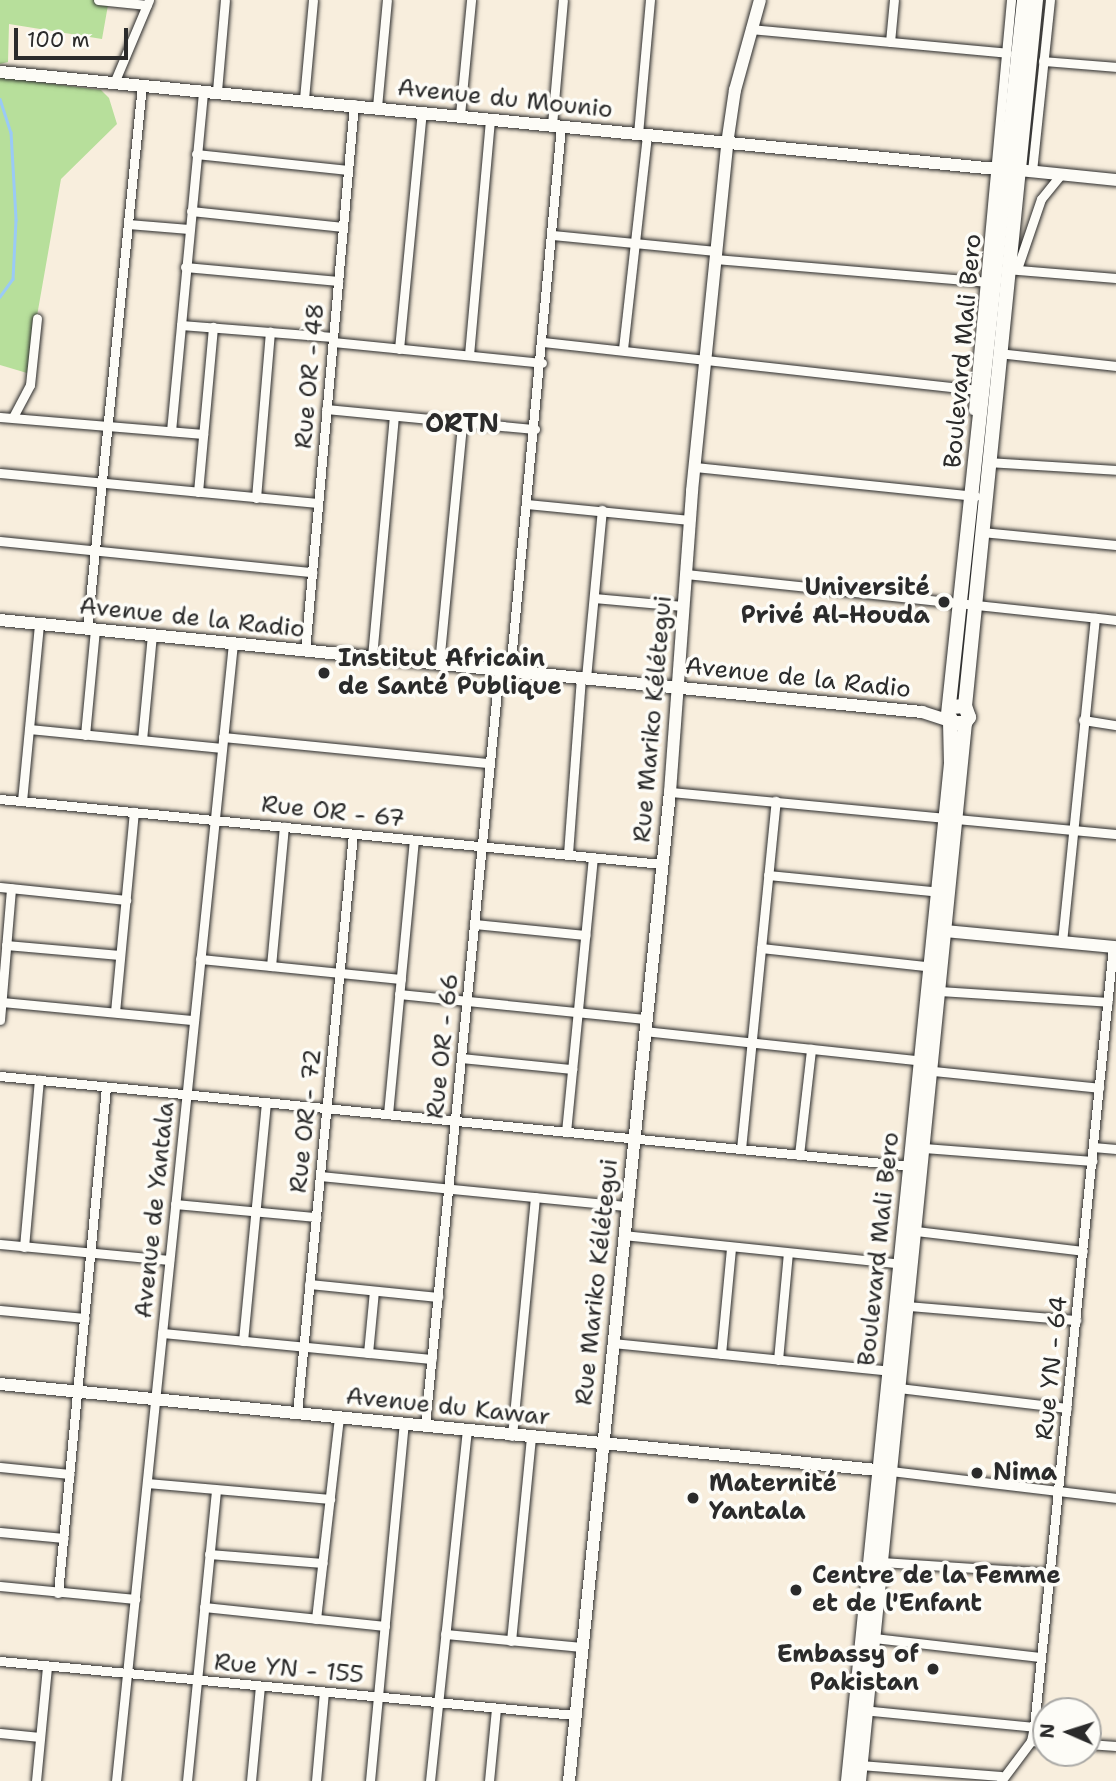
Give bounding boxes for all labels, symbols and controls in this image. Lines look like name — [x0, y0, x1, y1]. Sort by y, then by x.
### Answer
scale bar — [18, 14, 131, 58]
text: 100 m — [27, 26, 90, 54]
street label: Avenue du Mounio — [396, 73, 614, 125]
street label: Boulevard Mali Bero — [938, 233, 988, 469]
street label: Rue OR - 48 — [289, 302, 331, 450]
district label: ORTN — [425, 407, 499, 439]
place label: Université Privé Al-Houda — [741, 574, 930, 630]
street label: Avenue de la Radio — [78, 592, 306, 644]
street label: Rue Mariko Kélétegui — [628, 594, 678, 844]
marker: Université Privé Al-Houda — [936, 594, 952, 610]
place label: Institut Africain de Santé Publique — [338, 645, 562, 701]
street label: Avenue de la Radio — [684, 652, 912, 704]
marker: Institut Africain de Santé Publique — [316, 665, 332, 681]
street label: Rue OR - 67 — [260, 790, 406, 834]
street label: Rue OR - 66 — [421, 972, 465, 1120]
street label: Rue OR - 72 — [284, 1047, 328, 1195]
street label: Avenue de Yantala — [129, 1100, 181, 1320]
street label: Boulevard Mali Bero — [852, 1131, 906, 1367]
street label: Rue Mariko Kélétegui — [570, 1157, 624, 1407]
street label: Rue YN - 64 — [1030, 1295, 1074, 1441]
street label: Avenue du Kawar — [344, 1382, 552, 1432]
place label: Nima — [993, 1459, 1057, 1487]
marker: Nima — [967, 1463, 987, 1483]
place label: Maternité Yantala — [709, 1470, 837, 1526]
marker: Maternité Yantala — [683, 1488, 703, 1508]
place label: Centre de la Femme et de l'Enfant — [812, 1562, 1061, 1618]
marker: Centre de la Femme et de l'Enfant — [786, 1580, 806, 1600]
place label: Embassy of Pakistan — [777, 1641, 919, 1697]
street label: Rue YN - 155 — [213, 1648, 365, 1690]
marker: Embassy of Pakistan — [925, 1661, 941, 1677]
north arrow — [1032, 1697, 1102, 1767]
text: N — [1035, 1723, 1060, 1739]

